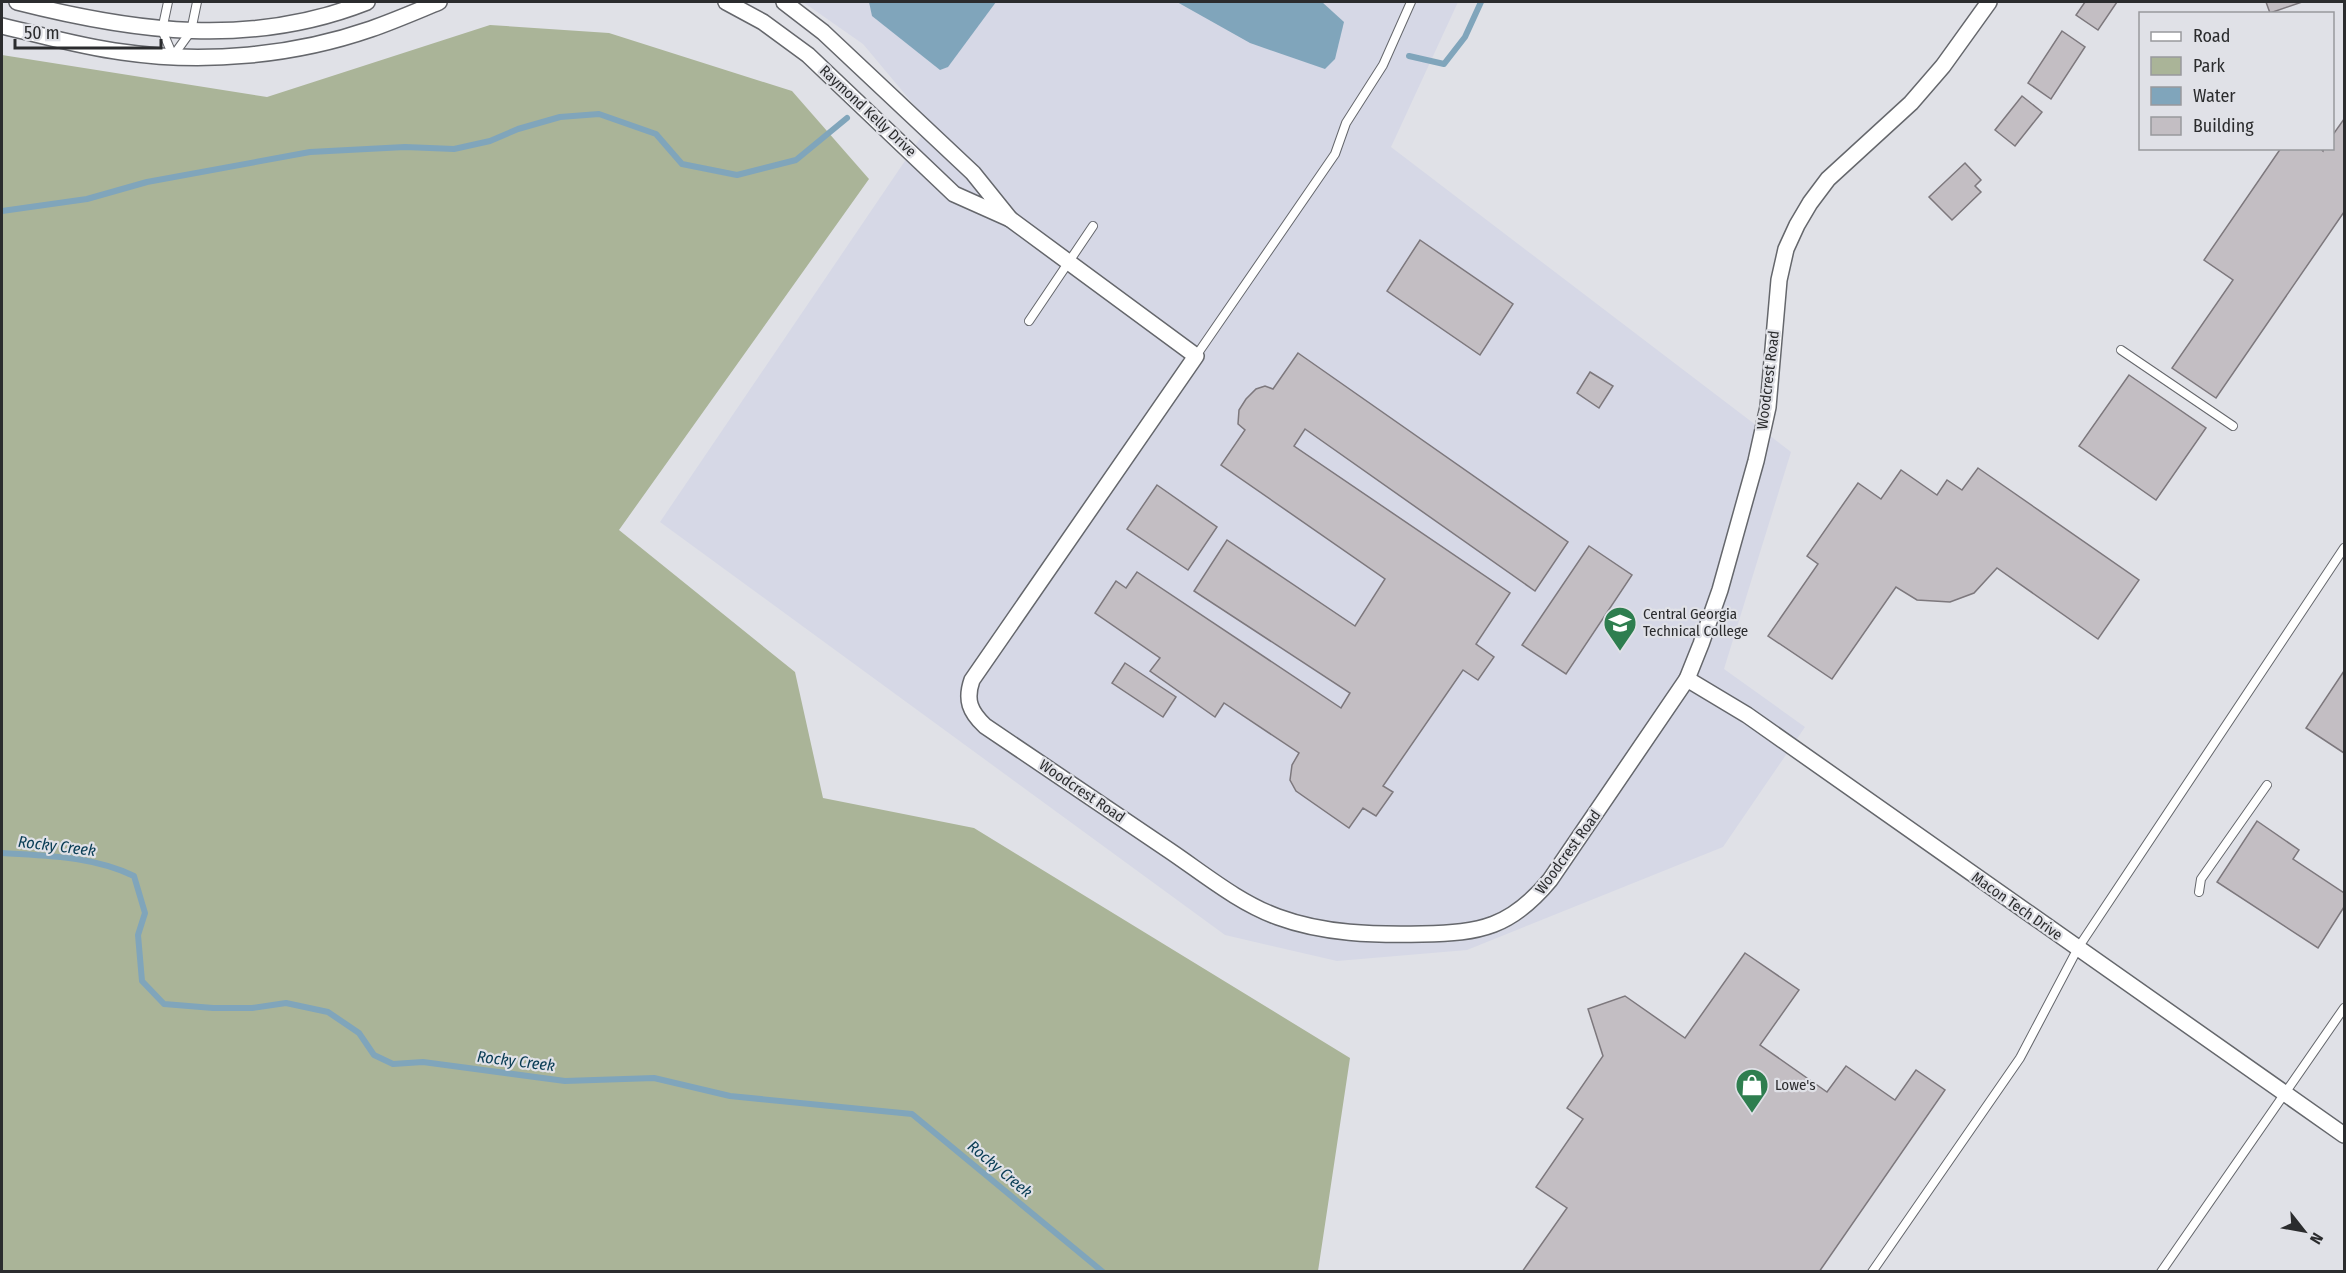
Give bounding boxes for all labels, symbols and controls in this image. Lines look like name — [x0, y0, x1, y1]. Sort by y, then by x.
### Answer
scale bar — [15, 12, 160, 50]
legend — [2139, 12, 2334, 150]
text: 50 m — [24, 22, 60, 44]
text: Road — [2193, 25, 2230, 47]
text: Park — [2193, 55, 2226, 77]
street label: Raymond Kelly Drive — [816, 62, 920, 160]
text: Water — [2193, 85, 2236, 107]
text: Building — [2193, 115, 2254, 137]
street label: Woodcrest Road — [1753, 330, 1783, 430]
school or university icon: Central Georgia Technical College — [1602, 605, 1638, 652]
place label: Central Georgia Technical College — [1643, 605, 1748, 640]
street label: Woodcrest Road — [1036, 756, 1128, 826]
street label: Woodcrest Road — [1531, 806, 1605, 898]
water label: Rocky Creek — [17, 832, 97, 860]
street label: Macon Tech Drive — [1968, 868, 2066, 944]
water label: Rocky Creek — [476, 1047, 556, 1075]
shop icon: Lowe's — [1734, 1067, 1770, 1114]
place label: Lowe's — [1775, 1076, 1816, 1094]
water label: Rocky Creek — [964, 1137, 1036, 1201]
north arrow — [2274, 1201, 2334, 1261]
text: N — [2306, 1229, 2327, 1247]

